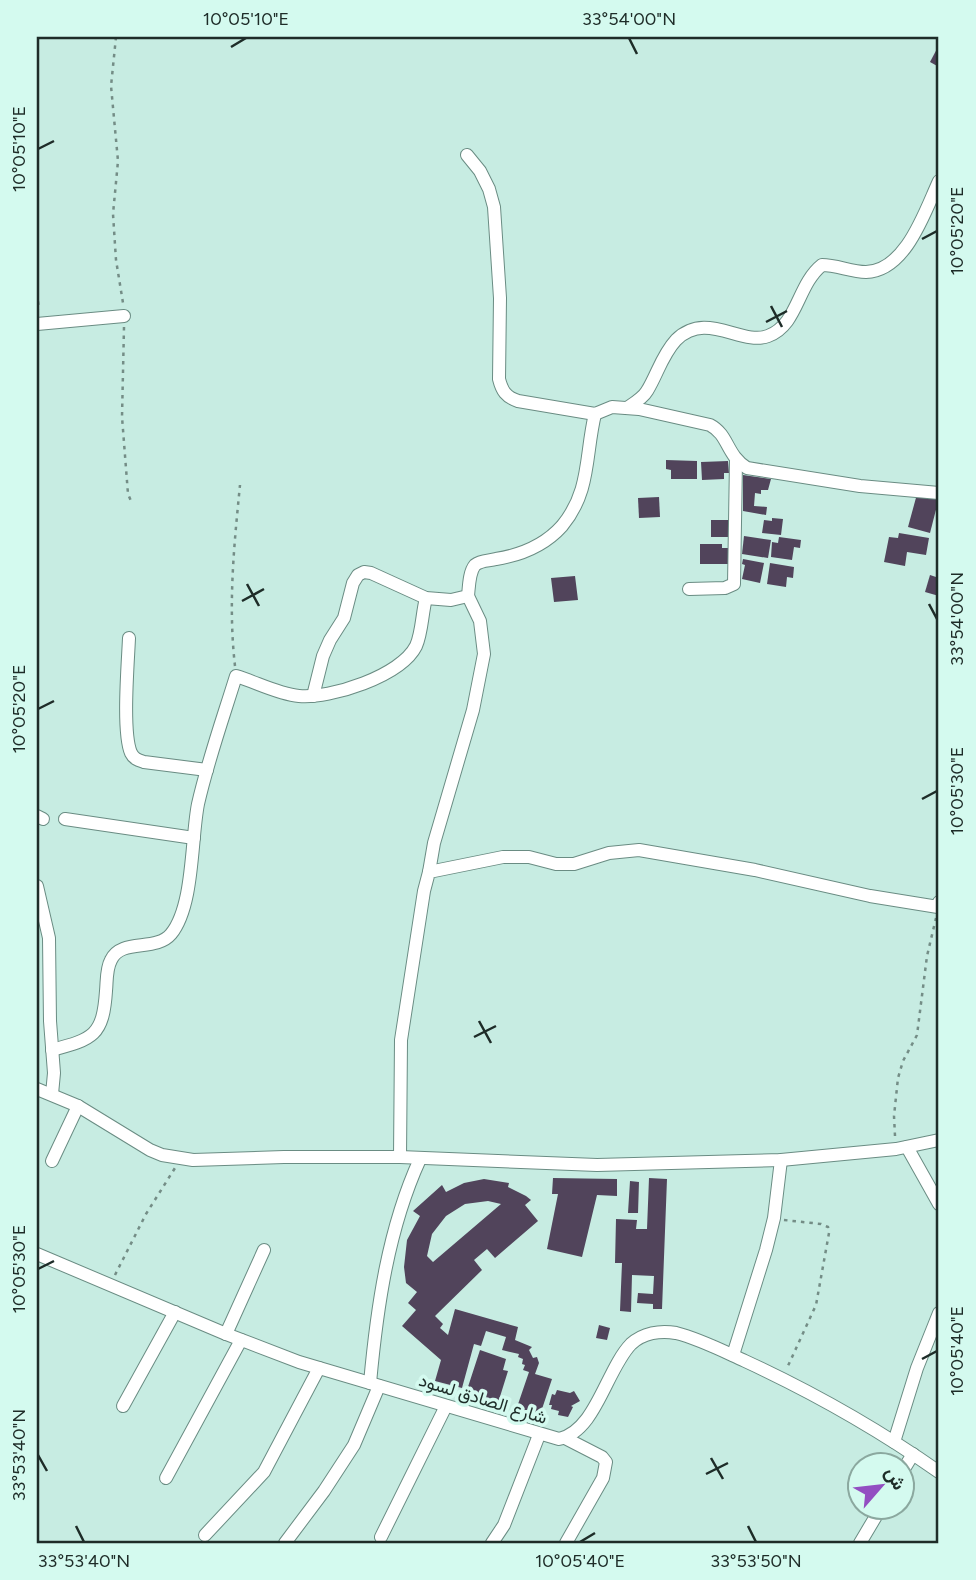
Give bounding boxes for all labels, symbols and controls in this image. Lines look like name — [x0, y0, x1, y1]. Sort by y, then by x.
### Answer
text: 10°05'10"E — [203, 8, 289, 30]
text: 33°54'00"N — [582, 8, 676, 30]
text: 10°05'10"E — [8, 106, 30, 192]
text: 10°05'20"E — [946, 186, 968, 276]
text: 33°54'00"N — [946, 572, 968, 666]
text: 10°05'20"E — [8, 664, 30, 754]
text: 10°05'30"E — [946, 747, 968, 835]
text: 10°05'30"E — [8, 1225, 30, 1313]
text: 10°05'40"E — [946, 1306, 968, 1396]
street label: شارع الصادق لسود — [416, 1369, 550, 1430]
text: 33°53'40"N — [8, 1409, 30, 1501]
north arrow — [846, 1450, 916, 1520]
text: ش — [880, 1463, 911, 1494]
text: 33°53'40"N — [38, 1550, 130, 1572]
text: 10°05'40"E — [535, 1550, 625, 1572]
text: 33°53'50"N — [710, 1550, 802, 1572]

